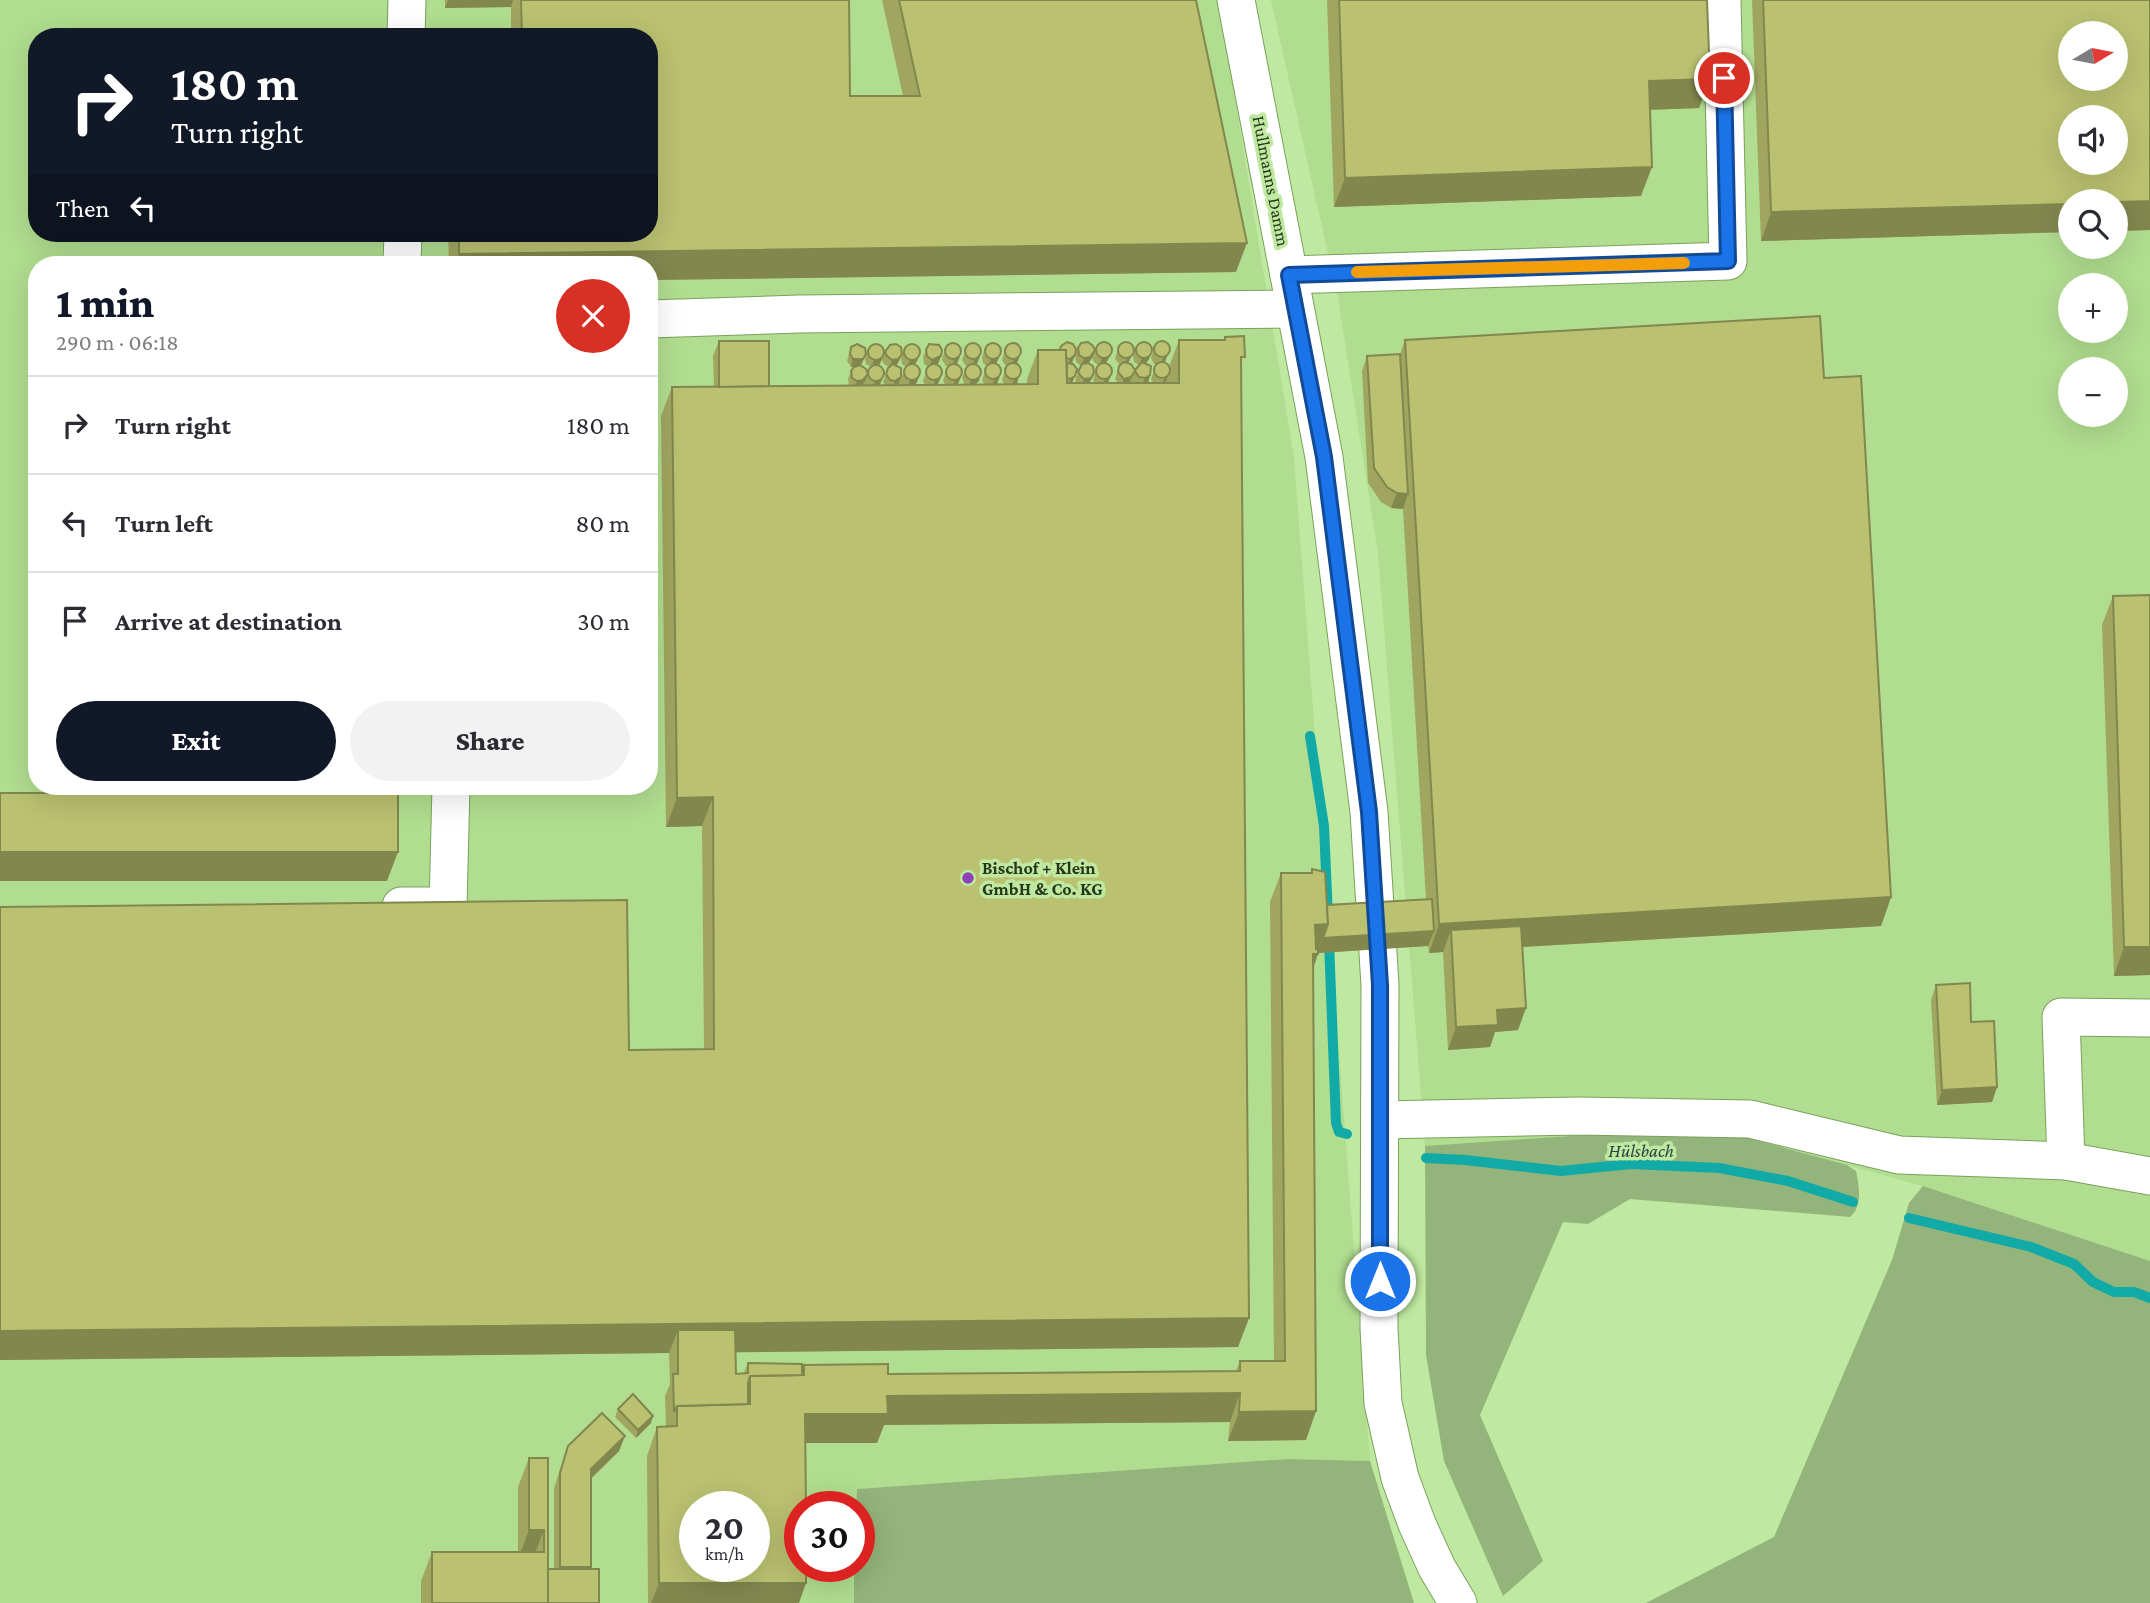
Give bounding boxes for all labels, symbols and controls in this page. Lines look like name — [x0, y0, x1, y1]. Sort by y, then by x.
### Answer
north arrow — [2058, 21, 2128, 91]
map controls — [2058, 21, 2128, 427]
pin — [1694, 48, 1754, 108]
icon: right — [56, 56, 147, 147]
text: 180 m — [171, 56, 299, 111]
icon: arrive — [1705, 59, 1743, 97]
button: sound — [2058, 105, 2128, 175]
text: Turn right — [171, 114, 303, 150]
street label: Hullmanns Damm — [1249, 114, 1294, 249]
icon: left — [124, 189, 162, 227]
button: search — [2058, 189, 2128, 259]
text: Then — [56, 194, 110, 223]
button: + — [2058, 273, 2128, 343]
text: 1 min — [56, 279, 154, 326]
button: close — [556, 279, 630, 353]
text: 290 m · 06:18 — [56, 329, 179, 355]
button: − — [2058, 357, 2128, 427]
icon: right — [56, 406, 94, 444]
text: Turn right — [115, 411, 231, 440]
text: 180 m — [567, 411, 630, 440]
icon: left — [56, 504, 94, 542]
text: Turn left — [115, 509, 213, 538]
text: 80 m — [576, 509, 630, 538]
icon: arrive — [56, 602, 94, 640]
text: Arrive at destination — [115, 607, 342, 636]
text: 30 m — [577, 607, 630, 636]
button: Exit — [56, 701, 336, 781]
button: Share — [350, 701, 630, 781]
place label: Bischof + Klein GmbH & Co. KG — [982, 858, 1103, 899]
marker: Bischof + Klein GmbH & Co. KG — [960, 870, 976, 886]
water label: Hülsbach — [1608, 1140, 1674, 1161]
position arrow — [1343, 1244, 1417, 1318]
speed limit sign: 30 — [784, 1491, 875, 1582]
text: 20 — [705, 1508, 744, 1547]
text: km/h — [705, 1544, 744, 1564]

